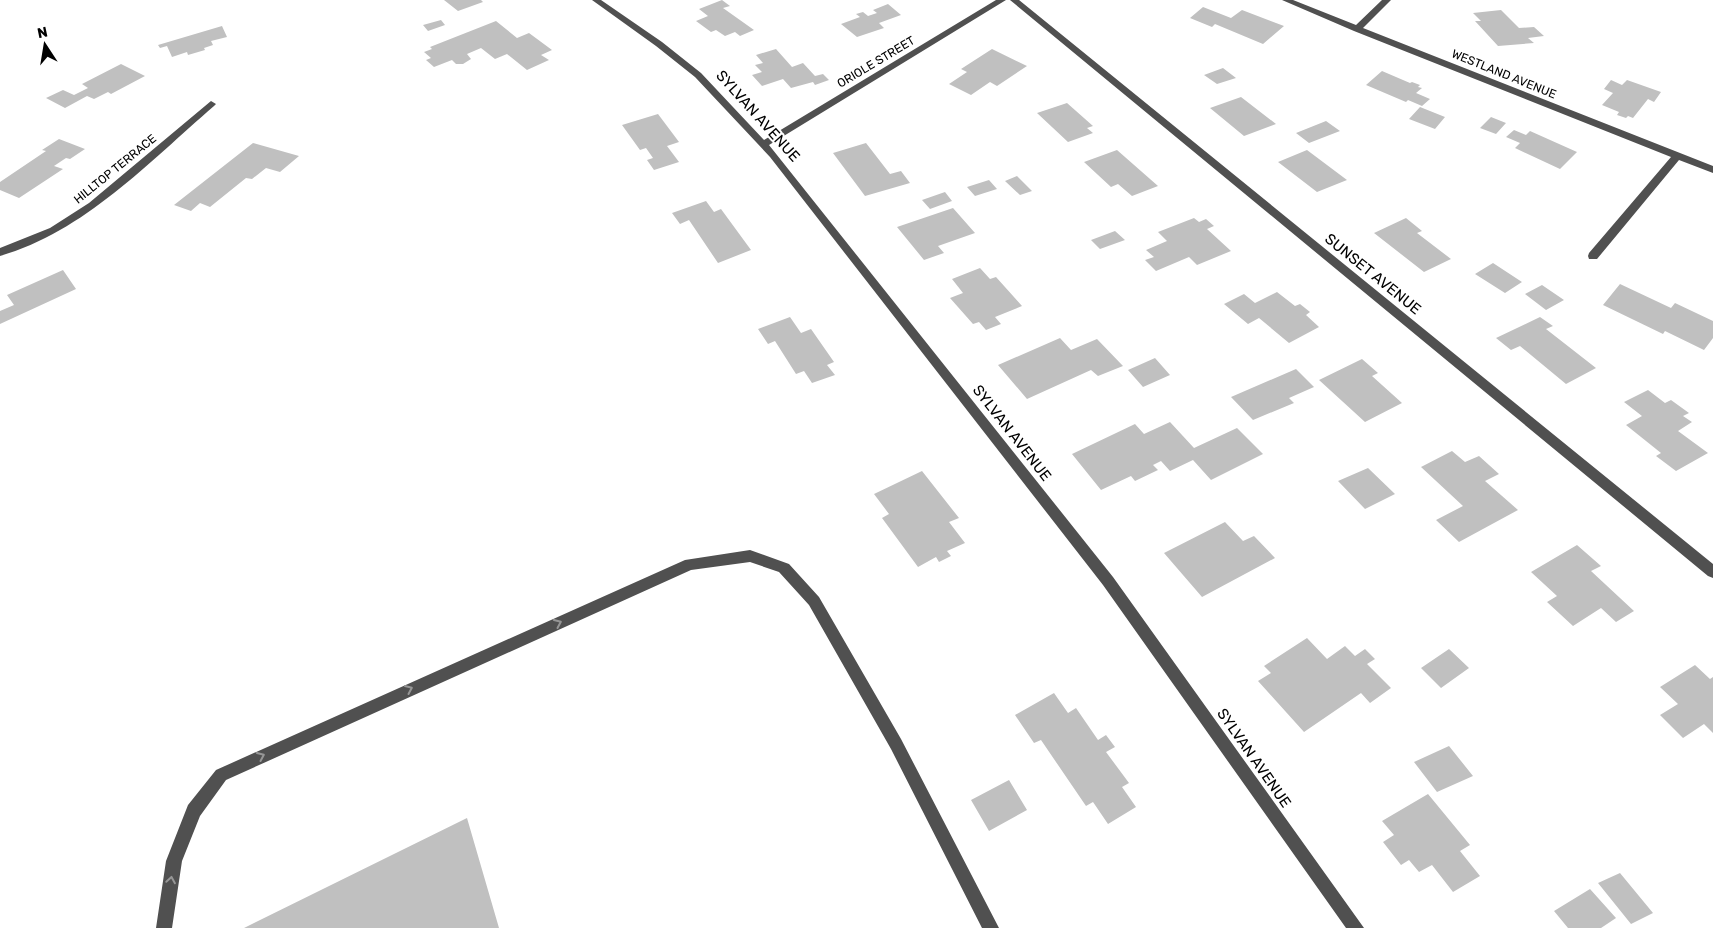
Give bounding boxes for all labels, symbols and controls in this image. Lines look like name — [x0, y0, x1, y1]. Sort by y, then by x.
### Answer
north arrow — [20, 20, 70, 70]
text: N — [36, 23, 49, 42]
street label: ORIOLE STREET — [835, 33, 917, 91]
street label: WESTLAND AVENUE — [1450, 47, 1558, 101]
street label: SYLVAN AVENUE — [712, 67, 804, 165]
street label: HILLTOP TERRACE — [71, 131, 159, 207]
street label: SUNSET AVENUE — [1321, 230, 1425, 318]
street label: SYLVAN AVENUE — [969, 381, 1055, 485]
one-way arrow — [553, 618, 562, 629]
one-way arrow — [404, 685, 413, 696]
street label: SYLVAN AVENUE — [1213, 705, 1295, 811]
one-way arrow — [256, 752, 265, 763]
one-way arrow — [166, 875, 176, 884]

